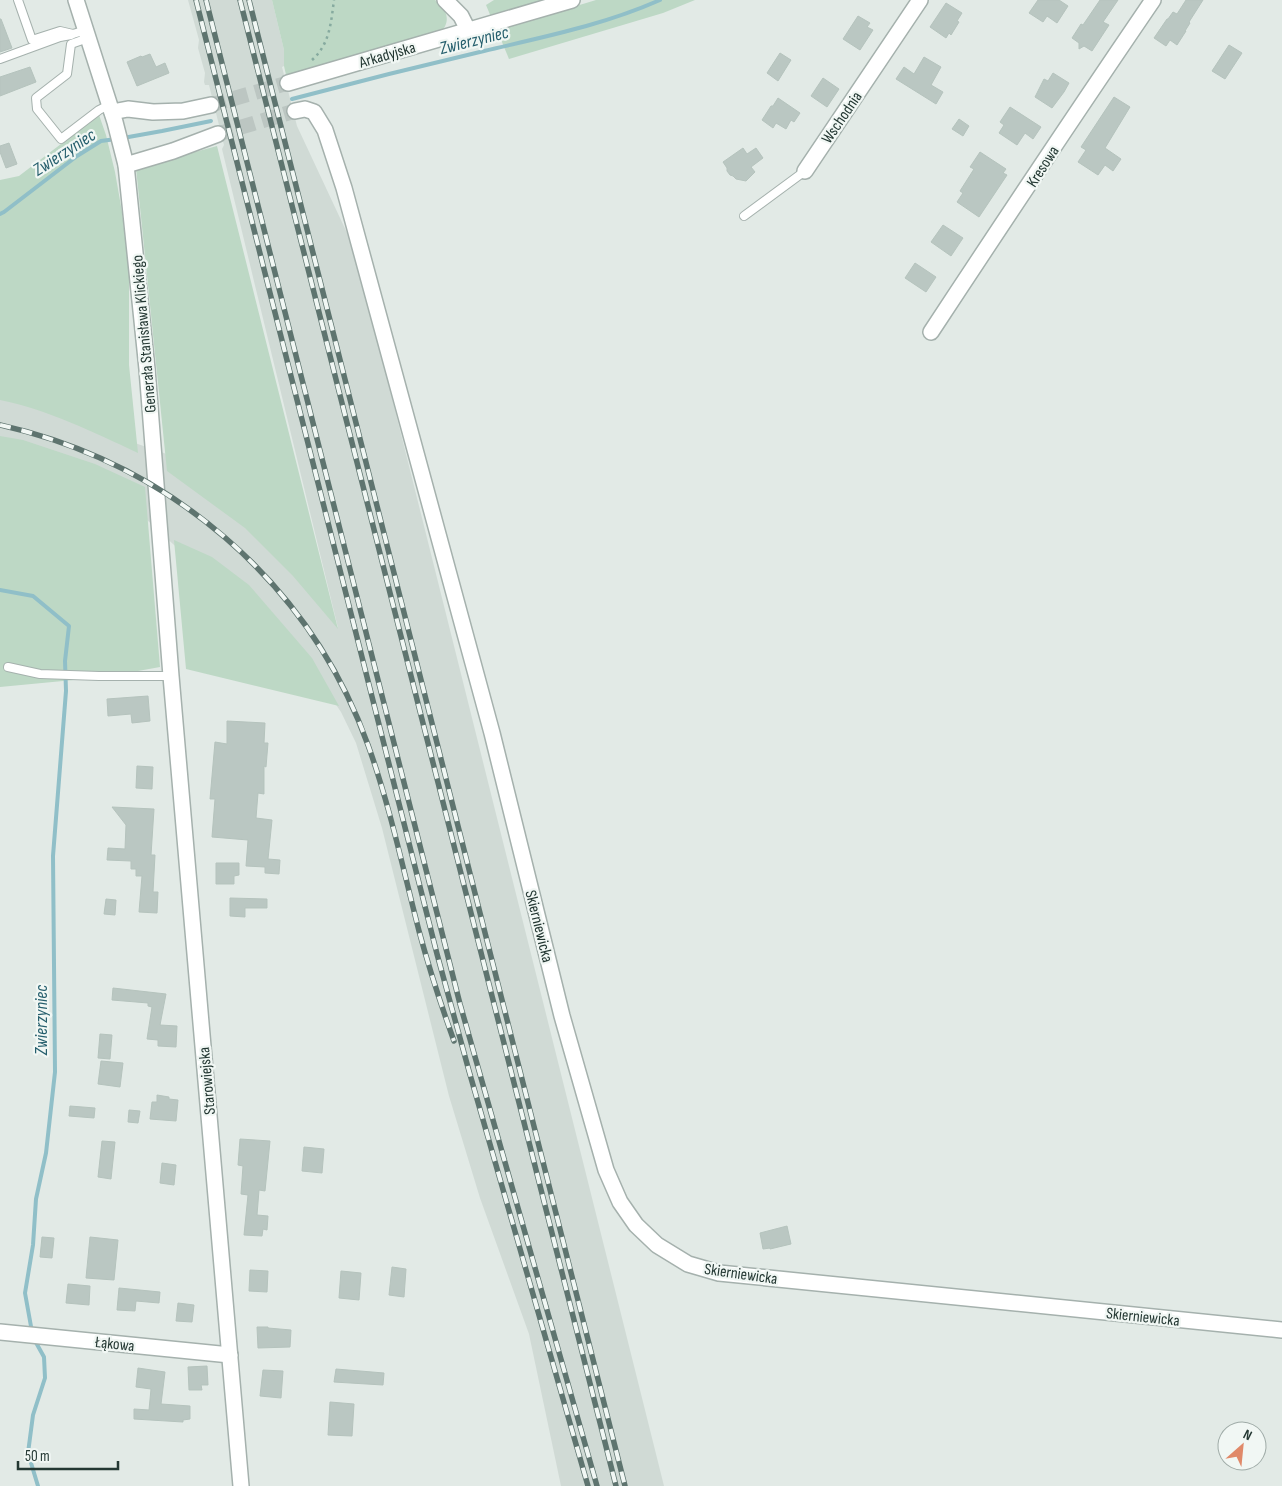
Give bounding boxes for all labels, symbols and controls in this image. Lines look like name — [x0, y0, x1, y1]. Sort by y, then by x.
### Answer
water label: Zwierzyniec — [436, 22, 511, 59]
street label: Arkadyjska — [356, 38, 418, 73]
street label: Wschodnia — [818, 88, 866, 147]
water label: Zwierzyniec — [28, 124, 100, 181]
street label: Kresowa — [1023, 143, 1064, 191]
street label: Generała Stanisława Klickiego — [128, 254, 161, 414]
street label: Skierniewicka — [520, 888, 557, 964]
water label: Zwierzyniec — [31, 985, 52, 1056]
street label: Starowiejska — [195, 1046, 220, 1116]
street label: Skierniewicka — [703, 1260, 779, 1289]
street label: Skierniewicka — [1105, 1304, 1181, 1331]
street label: Łąkowa — [93, 1333, 135, 1356]
north arrow — [1217, 1421, 1267, 1471]
text: N — [1240, 1426, 1255, 1444]
scale bar — [18, 1438, 118, 1470]
text: 50 m — [25, 1447, 50, 1466]

